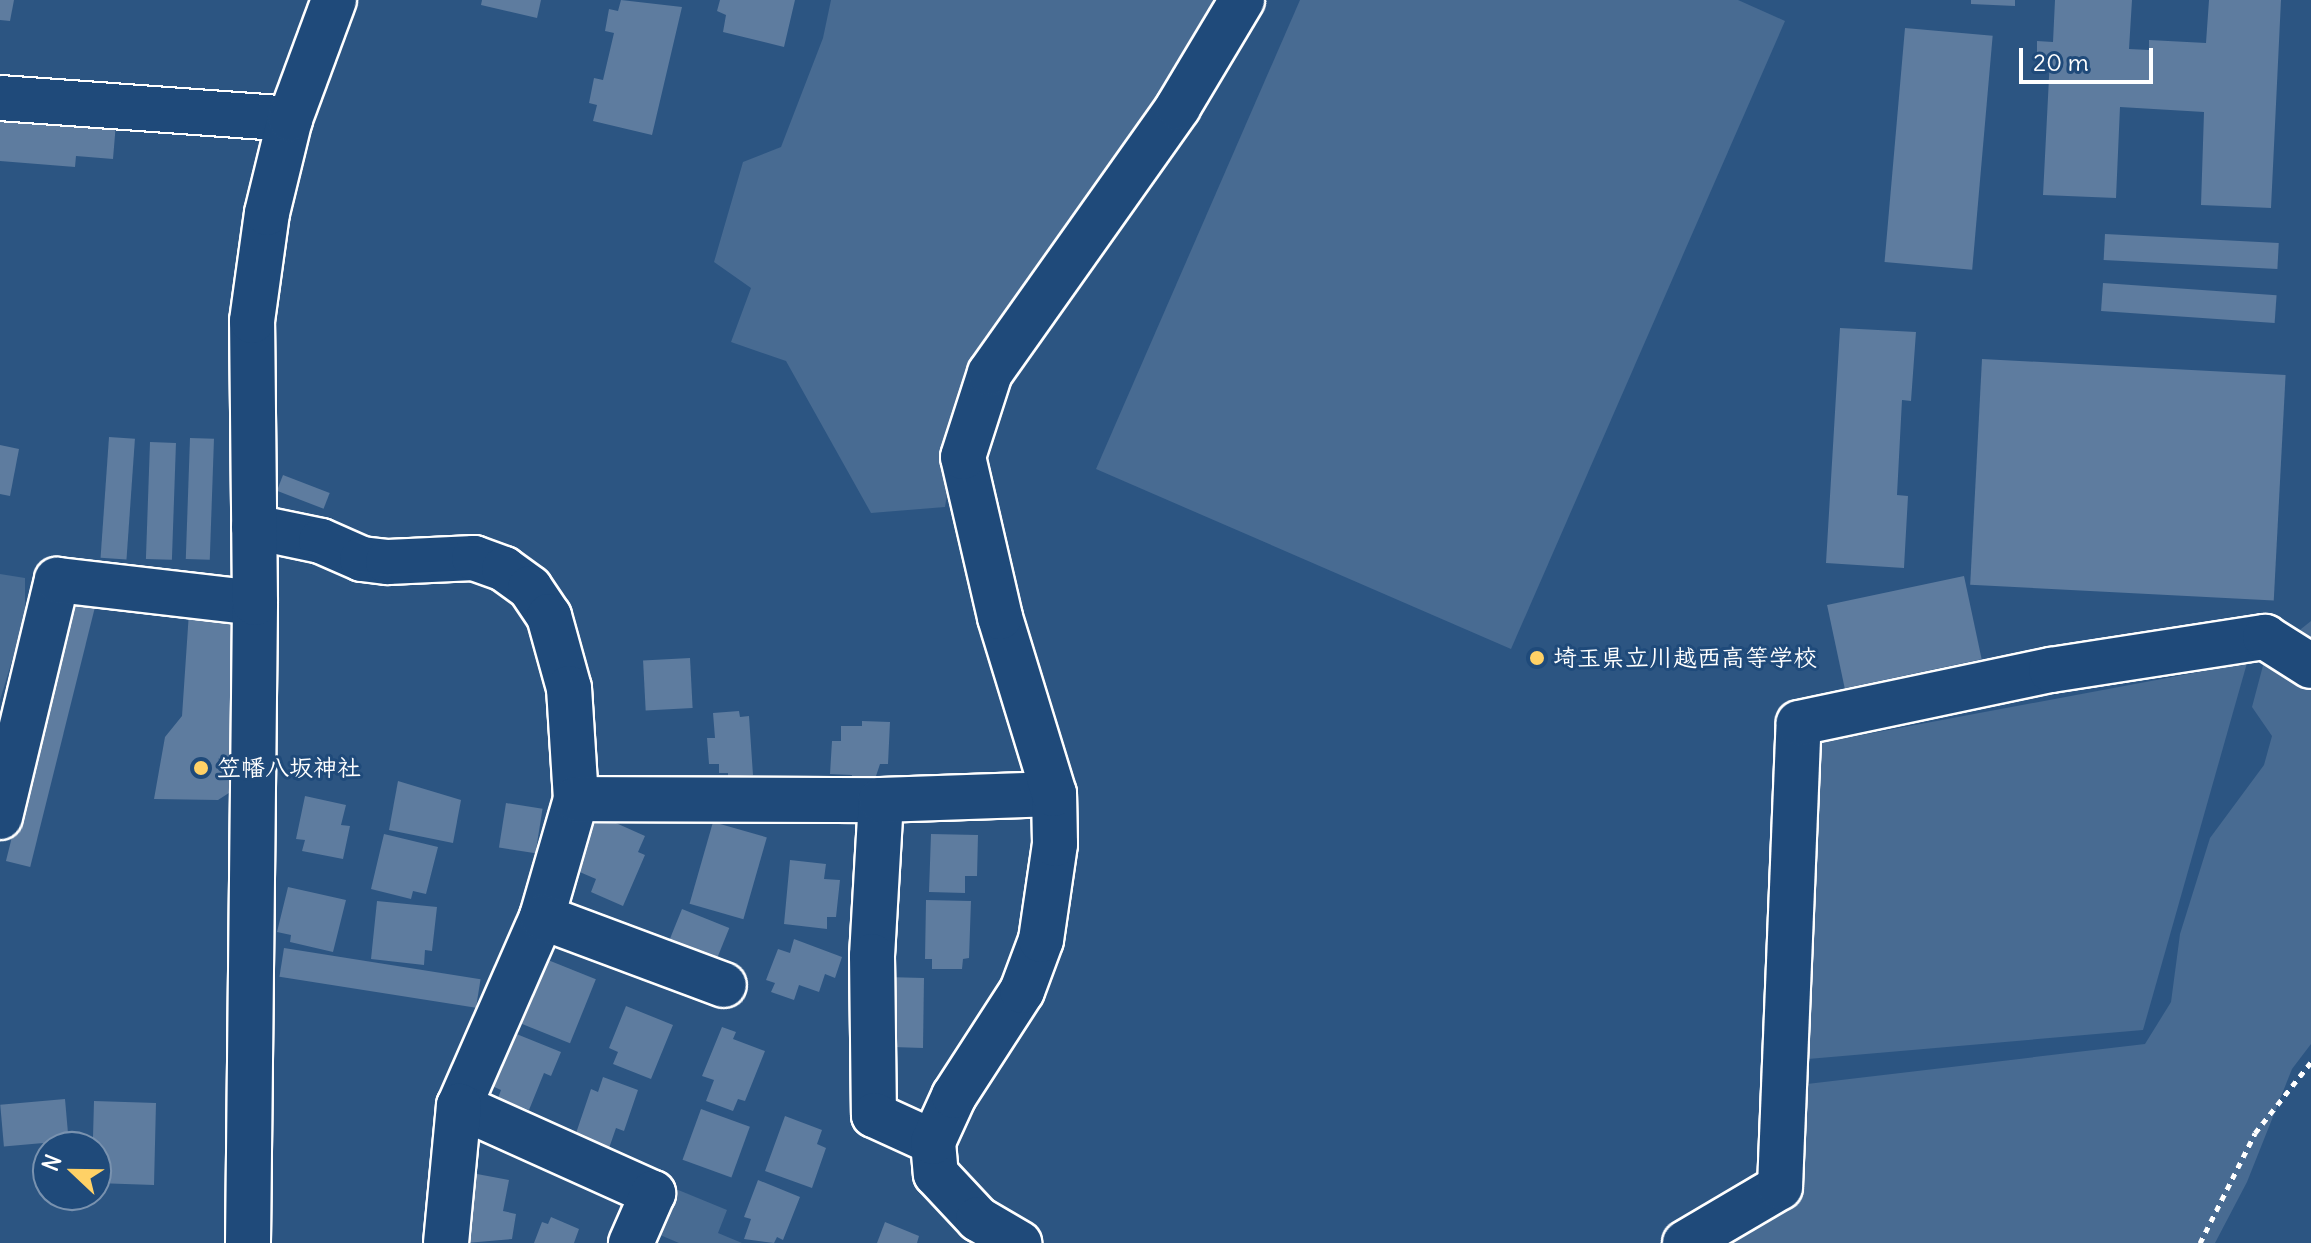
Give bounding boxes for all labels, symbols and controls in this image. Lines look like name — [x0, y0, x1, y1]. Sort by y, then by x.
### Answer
scale bar — [2023, 32, 2157, 82]
text: 20 m — [2033, 47, 2089, 77]
place label: 埼玉県立川越西高等学校 — [1553, 644, 1817, 672]
marker: 埼玉県立川越西高等学校 — [1528, 649, 1546, 667]
place label: 笠幡八坂神社 — [217, 754, 361, 782]
marker: 笠幡八坂神社 — [192, 759, 210, 777]
north arrow — [32, 1131, 112, 1211]
text: N — [36, 1150, 67, 1175]

